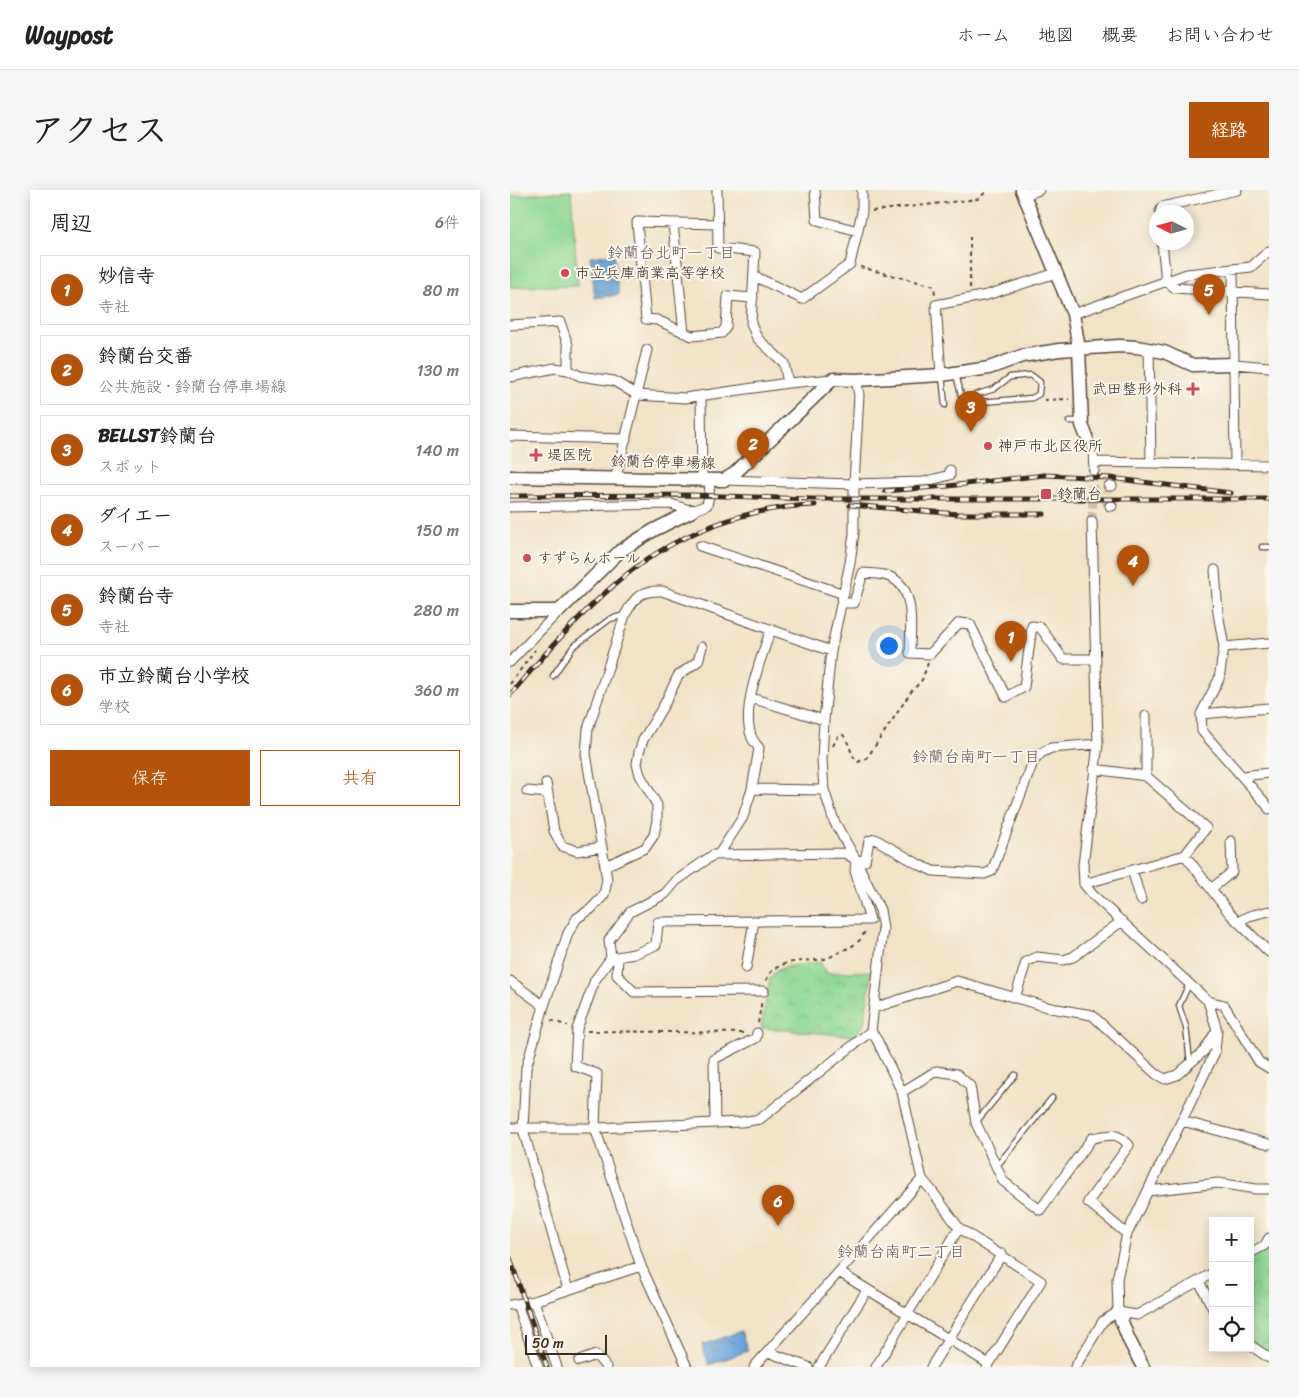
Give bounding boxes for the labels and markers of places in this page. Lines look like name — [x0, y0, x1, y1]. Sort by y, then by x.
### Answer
place label: 市立兵庫商業高等学校 — [575, 260, 725, 286]
marker: 市立兵庫商業高等学校 — [559, 267, 571, 279]
pin: 5 — [1193, 274, 1225, 315]
place label: 武田整形外科 — [1092, 376, 1182, 402]
marker: 武田整形外科 — [1186, 382, 1200, 396]
pin: 3 — [955, 391, 987, 432]
pin: 2 — [737, 428, 769, 469]
place label: 神戸市北区役所 — [998, 433, 1103, 459]
marker: 神戸市北区役所 — [982, 440, 994, 452]
place label: 堤医院 — [547, 442, 592, 468]
marker: 堤医院 — [529, 448, 543, 462]
place label: 鈴蘭台 — [1057, 481, 1102, 507]
marker: 鈴蘭台 — [1039, 487, 1053, 501]
place label: すずらんホール — [537, 545, 641, 571]
pin: 4 — [1117, 545, 1149, 586]
marker: すずらんホール — [521, 552, 533, 564]
pin: 1 — [995, 621, 1027, 662]
pin: 6 — [762, 1185, 794, 1226]

